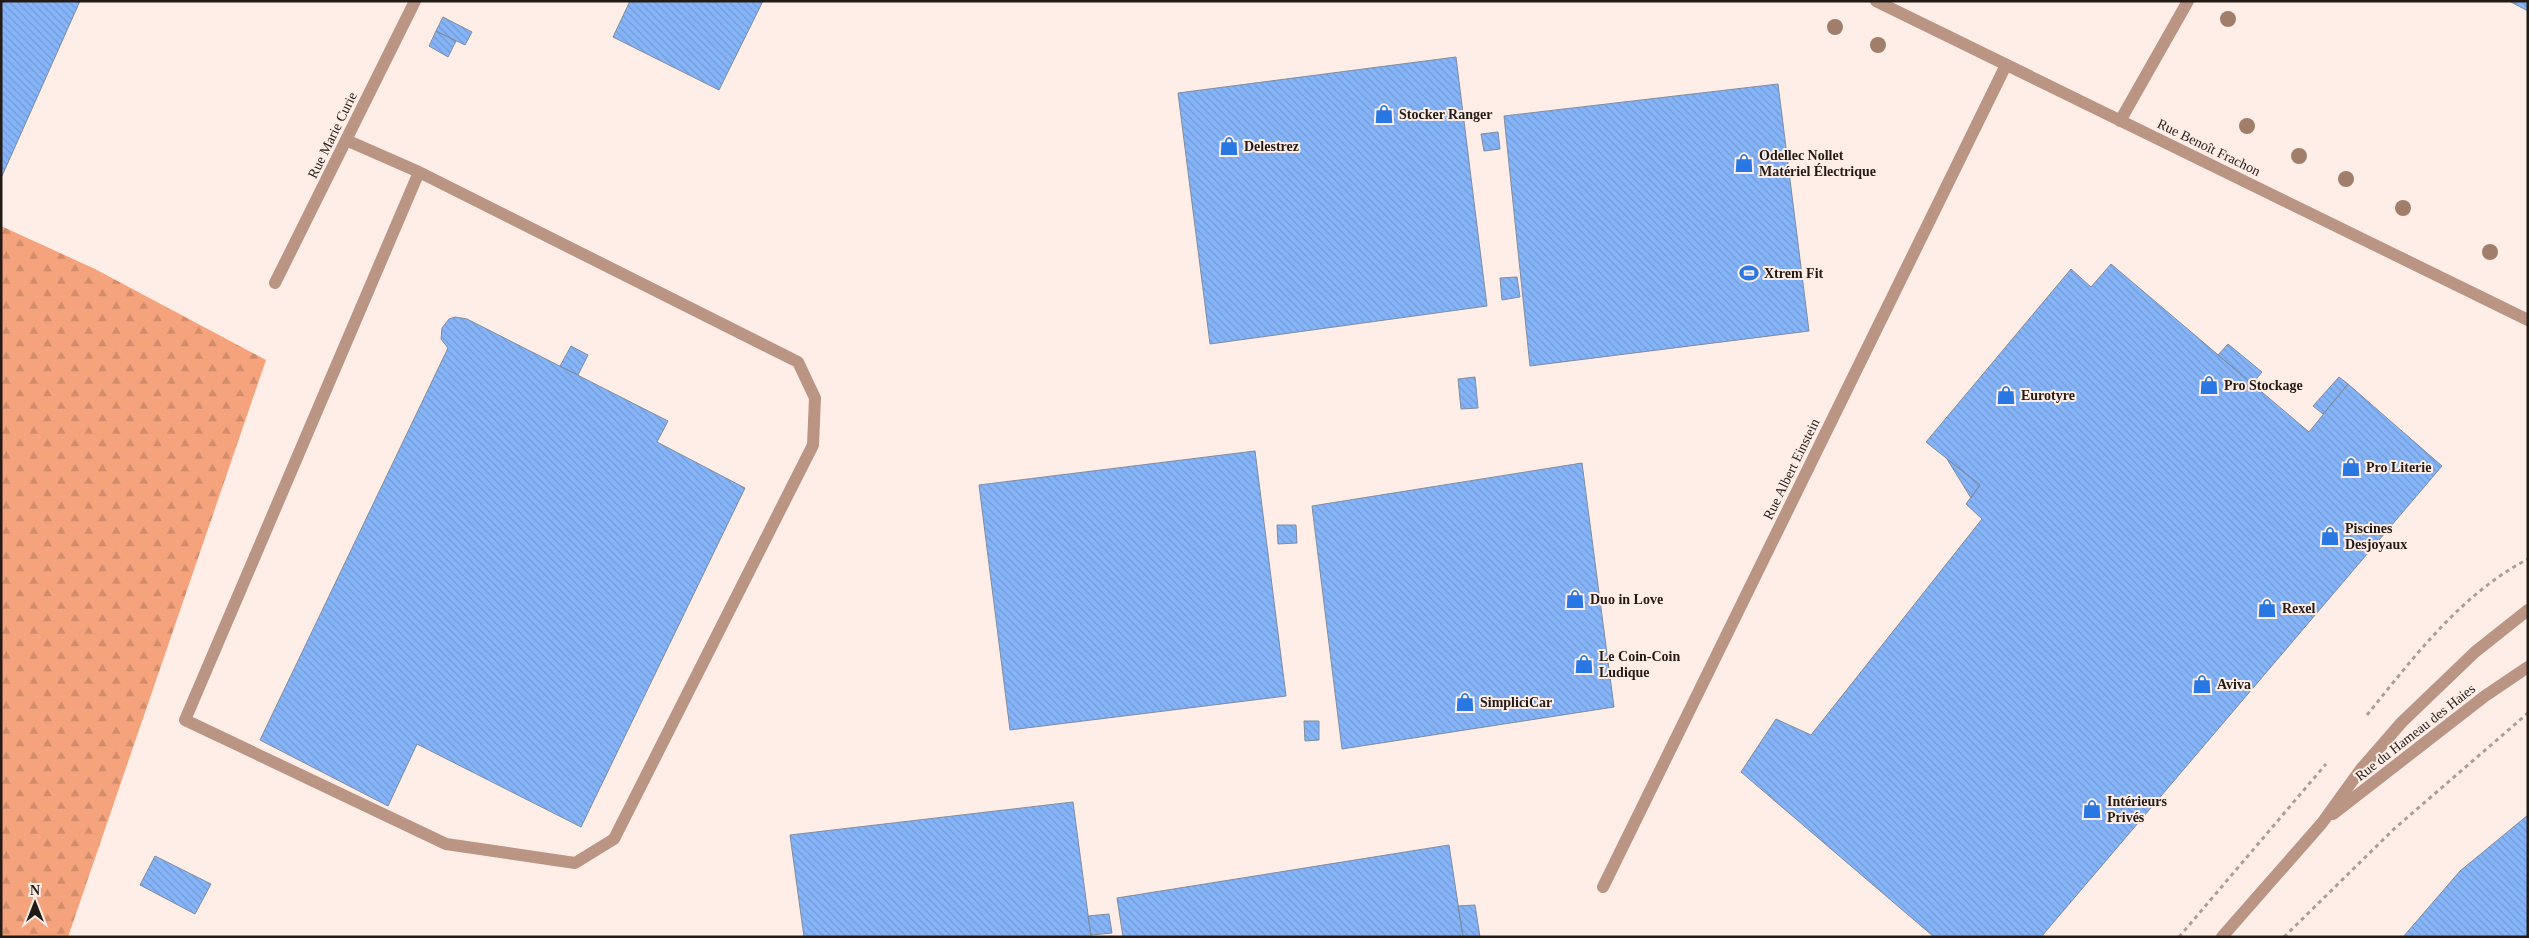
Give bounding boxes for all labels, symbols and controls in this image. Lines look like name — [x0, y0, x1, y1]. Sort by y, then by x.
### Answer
street label: Rue Marie Curie — [305, 90, 360, 181]
shop icon: Stocker Ranger — [1373, 103, 1395, 125]
place label: Stocker Ranger — [1399, 107, 1492, 122]
street label: Rue Benoît Frachon — [2155, 116, 2263, 179]
shop icon: Delestrez — [1218, 135, 1240, 157]
place label: Delestrez — [1244, 139, 1299, 154]
place label: Odellec Nollet Matériel Électrique — [1759, 148, 1876, 179]
shop icon: Odellec Nollet Matériel Électrique — [1733, 152, 1755, 174]
sports icon: Xtrem Fit — [1738, 262, 1760, 284]
place label: Xtrem Fit — [1764, 266, 1824, 281]
shop icon: Pro Stockage — [2198, 374, 2220, 396]
place label: Pro Stockage — [2224, 378, 2303, 393]
shop icon: Eurotyre — [1995, 384, 2017, 406]
place label: Eurotyre — [2021, 388, 2075, 403]
street label: Rue Albert Einstein — [1761, 416, 1822, 522]
shop icon: Pro Literie — [2340, 456, 2362, 478]
place label: Pro Literie — [2366, 460, 2431, 475]
place label: Piscines Desjoyaux — [2345, 521, 2407, 552]
shop icon: Piscines Desjoyaux — [2319, 525, 2341, 547]
shop icon: Duo in Love — [1564, 588, 1586, 610]
place label: Duo in Love — [1590, 592, 1663, 607]
shop icon: Rexel — [2256, 597, 2278, 619]
place label: Rexel — [2282, 601, 2316, 616]
place label: Le Coin-Coin Ludique — [1599, 649, 1681, 680]
shop icon: Le Coin-Coin Ludique — [1573, 653, 1595, 675]
shop icon: Aviva — [2191, 673, 2213, 695]
place label: Aviva — [2217, 677, 2251, 692]
street label: Rue du Hameau des Haies — [2352, 681, 2478, 784]
shop icon: SimpliciCar — [1454, 691, 1476, 713]
place label: SimpliciCar — [1480, 695, 1552, 710]
place label: Intérieurs Privés — [2107, 794, 2167, 825]
shop icon: Intérieurs Privés — [2081, 798, 2103, 820]
north arrow — [10, 878, 60, 928]
text: N — [30, 883, 40, 898]

